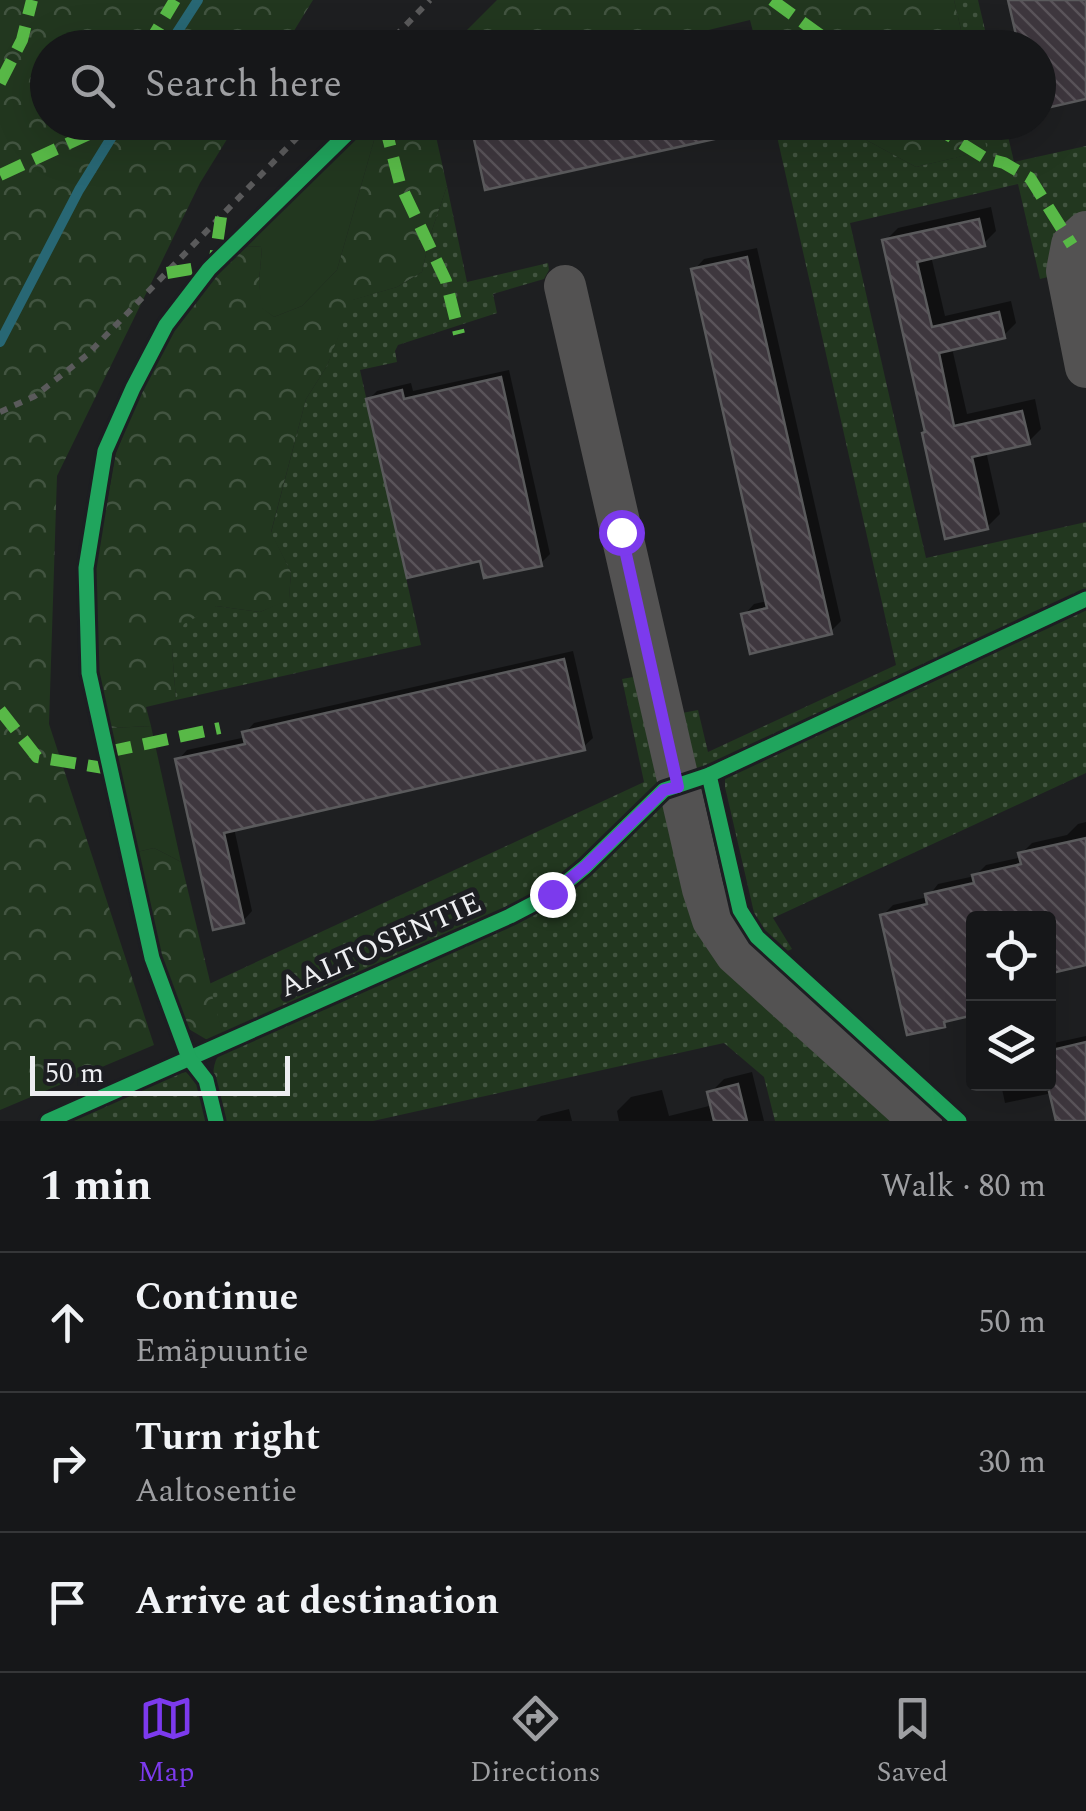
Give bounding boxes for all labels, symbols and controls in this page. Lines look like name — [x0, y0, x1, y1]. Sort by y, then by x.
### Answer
search box — [30, 30, 1056, 140]
text: Search here — [145, 56, 342, 114]
icon: search — [65, 58, 120, 113]
route start — [599, 510, 645, 556]
route end — [530, 872, 576, 918]
street label: AALTOSENTIE — [272, 880, 489, 1010]
map controls — [966, 911, 1056, 1091]
button: locate — [966, 911, 1056, 1001]
button: layers — [966, 1001, 1056, 1091]
scale bar — [30, 1051, 290, 1096]
text: 50 m — [45, 1052, 104, 1095]
text: 1 min — [40, 1155, 152, 1218]
text: Walk · 80 m — [881, 1162, 1046, 1211]
text: Continue — [135, 1269, 298, 1327]
icon: ahead — [40, 1295, 95, 1350]
text: 50 m — [978, 1298, 1046, 1347]
text: Emäpuuntie — [135, 1327, 308, 1376]
text: Turn right — [135, 1409, 320, 1467]
icon: right — [40, 1435, 95, 1490]
text: 30 m — [978, 1438, 1046, 1487]
text: Aaltosentie — [135, 1467, 297, 1516]
text: Arrive at destination — [135, 1573, 499, 1631]
icon: arrive — [40, 1575, 95, 1630]
tab: Map — [138, 1691, 194, 1794]
tab: Directions — [470, 1691, 601, 1794]
tab: Saved — [876, 1691, 948, 1794]

